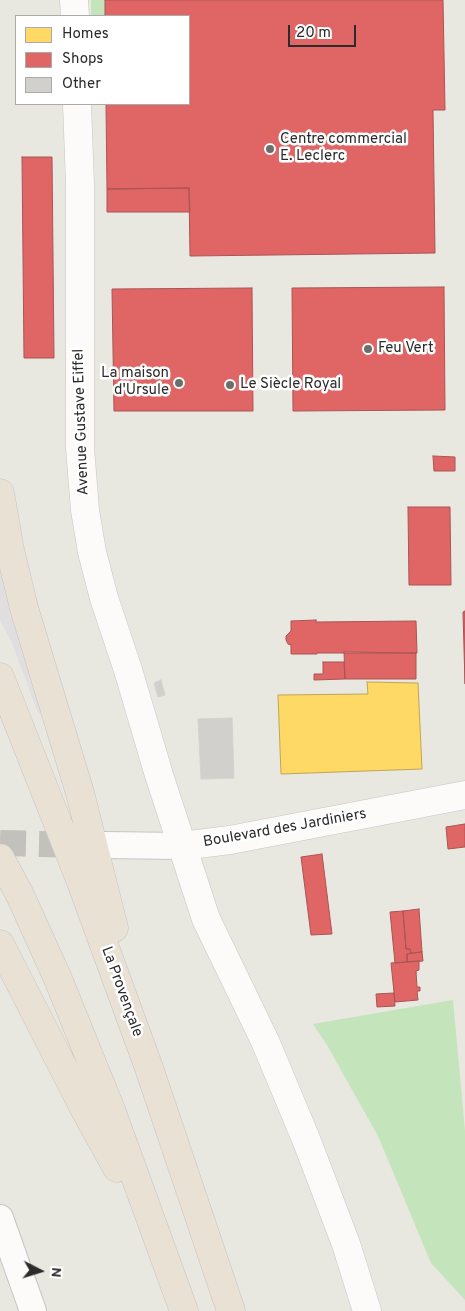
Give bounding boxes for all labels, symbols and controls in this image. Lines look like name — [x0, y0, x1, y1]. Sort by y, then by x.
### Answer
legend — [15, 15, 190, 105]
scale bar — [290, 15, 358, 47]
text: 20 m — [296, 24, 331, 43]
text: Homes — [62, 25, 109, 44]
text: Shops — [62, 50, 103, 69]
text: Other — [62, 75, 101, 94]
place label: Centre commercial E. Leclerc — [280, 131, 407, 166]
marker: Centre commercial E. Leclerc — [264, 143, 276, 155]
place label: Feu Vert — [378, 340, 434, 358]
marker: Feu Vert — [362, 343, 374, 355]
street label: Avenue Gustave Eiffel — [70, 348, 94, 496]
place label: La maison d'Ursule — [101, 365, 169, 400]
place label: Le Siècle Royal — [240, 376, 341, 394]
marker: La maison d'Ursule — [173, 377, 185, 389]
marker: Le Siècle Royal — [224, 379, 236, 391]
street label: Boulevard des Jardiniers — [202, 806, 368, 852]
street label: La Provençale — [96, 944, 146, 1040]
north arrow — [15, 1246, 65, 1296]
text: N — [47, 1267, 64, 1278]

